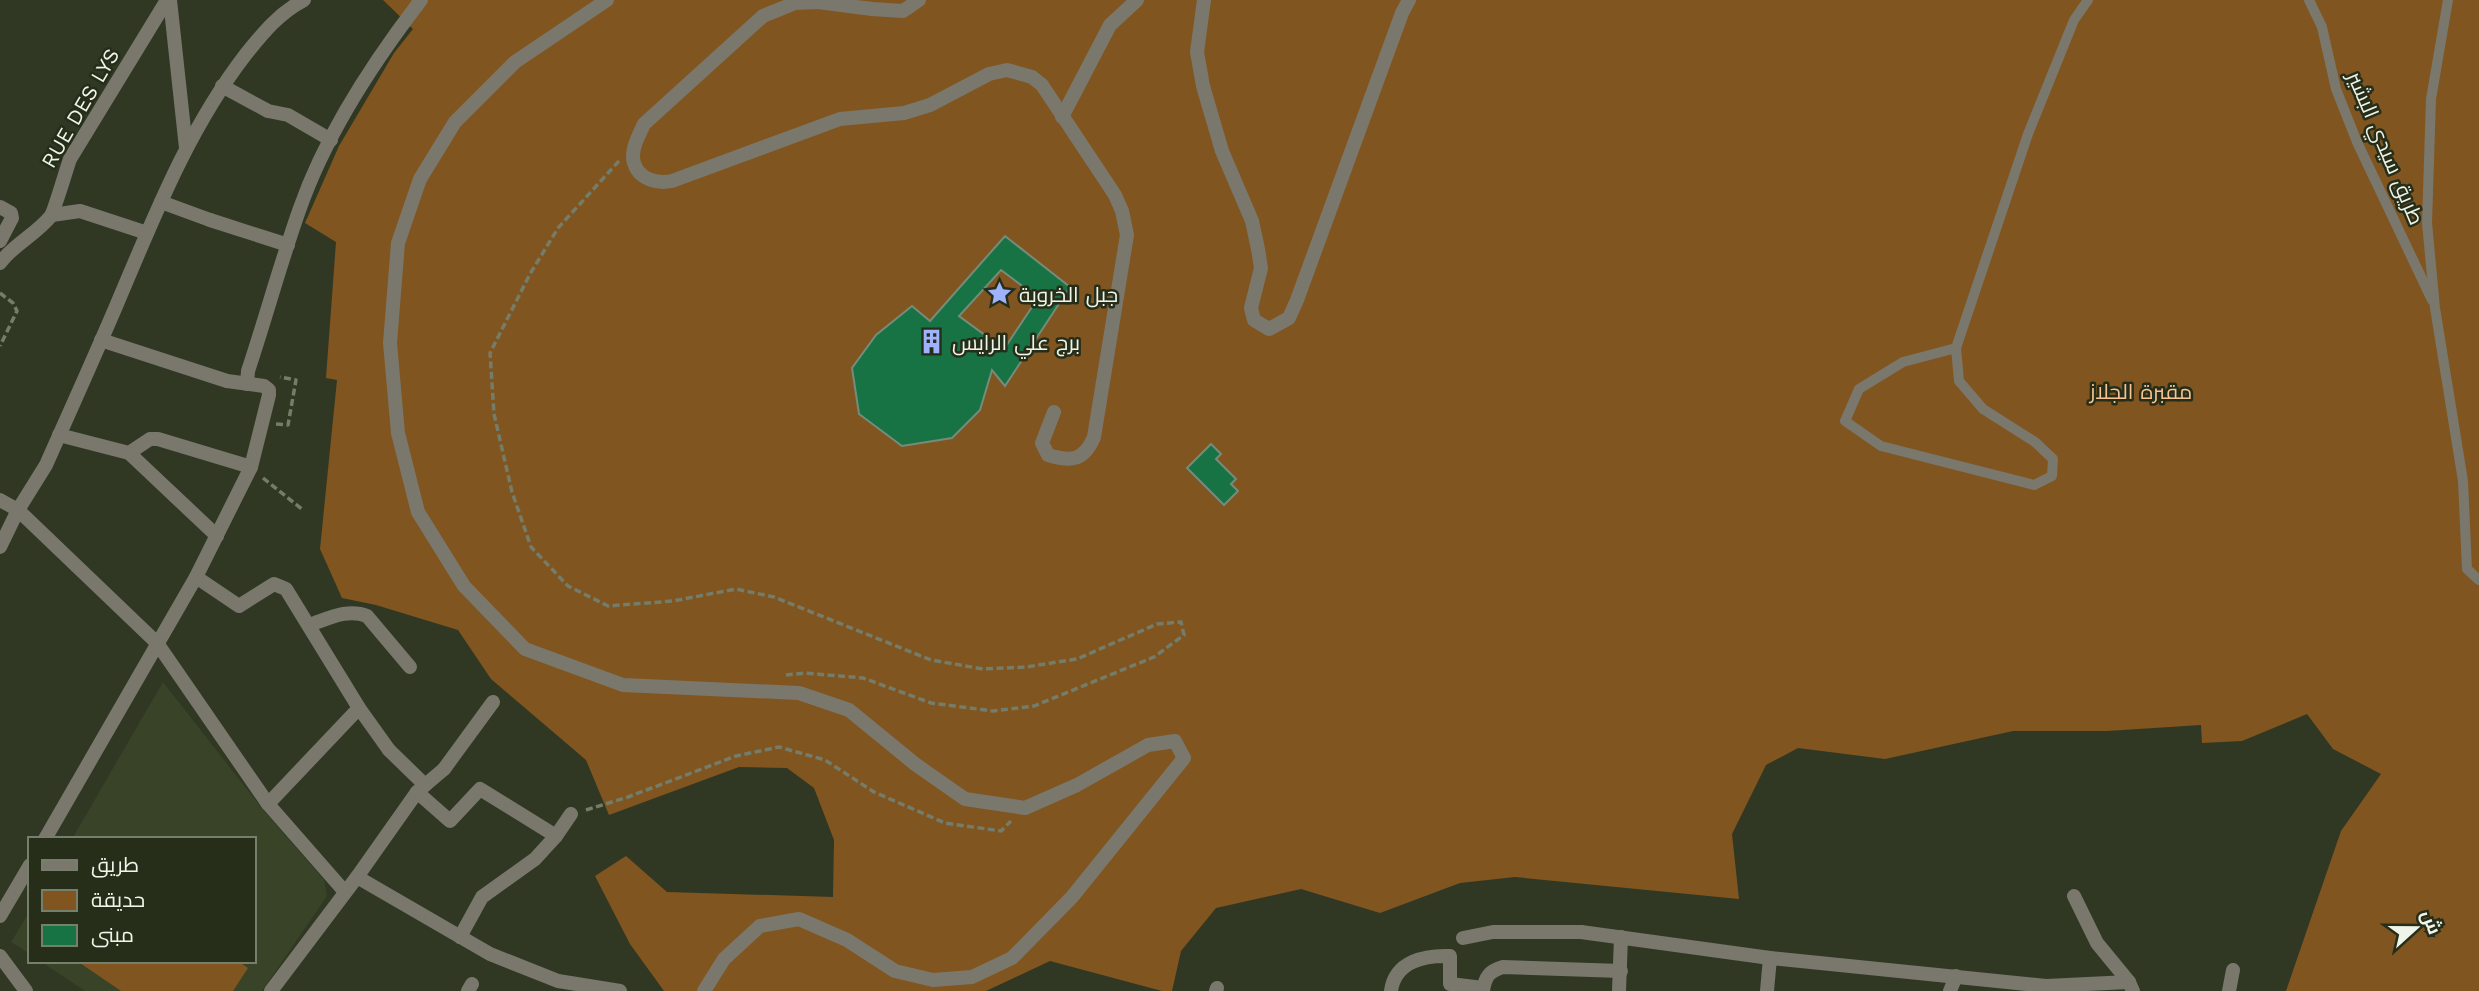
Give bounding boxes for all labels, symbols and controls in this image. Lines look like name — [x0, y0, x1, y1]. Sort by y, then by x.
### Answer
street label: RUE DES LYS — [36, 44, 124, 172]
street label: طريق سيدي البشير — [2338, 67, 2430, 230]
place icon: جبل الخروبة — [985, 280, 1013, 308]
place label: جبل الخروبة — [1019, 282, 1118, 308]
building icon: برج علي الرايس — [918, 328, 946, 356]
place label: برج علي الرايس — [952, 330, 1080, 359]
park label: مقبرة الجلاز — [2089, 379, 2192, 404]
legend — [28, 837, 256, 963]
text: طريق — [91, 852, 139, 878]
text: حديقة — [91, 887, 145, 912]
north arrow — [2381, 893, 2451, 963]
text: ش — [2416, 907, 2447, 938]
text: مبنى — [91, 922, 134, 948]

